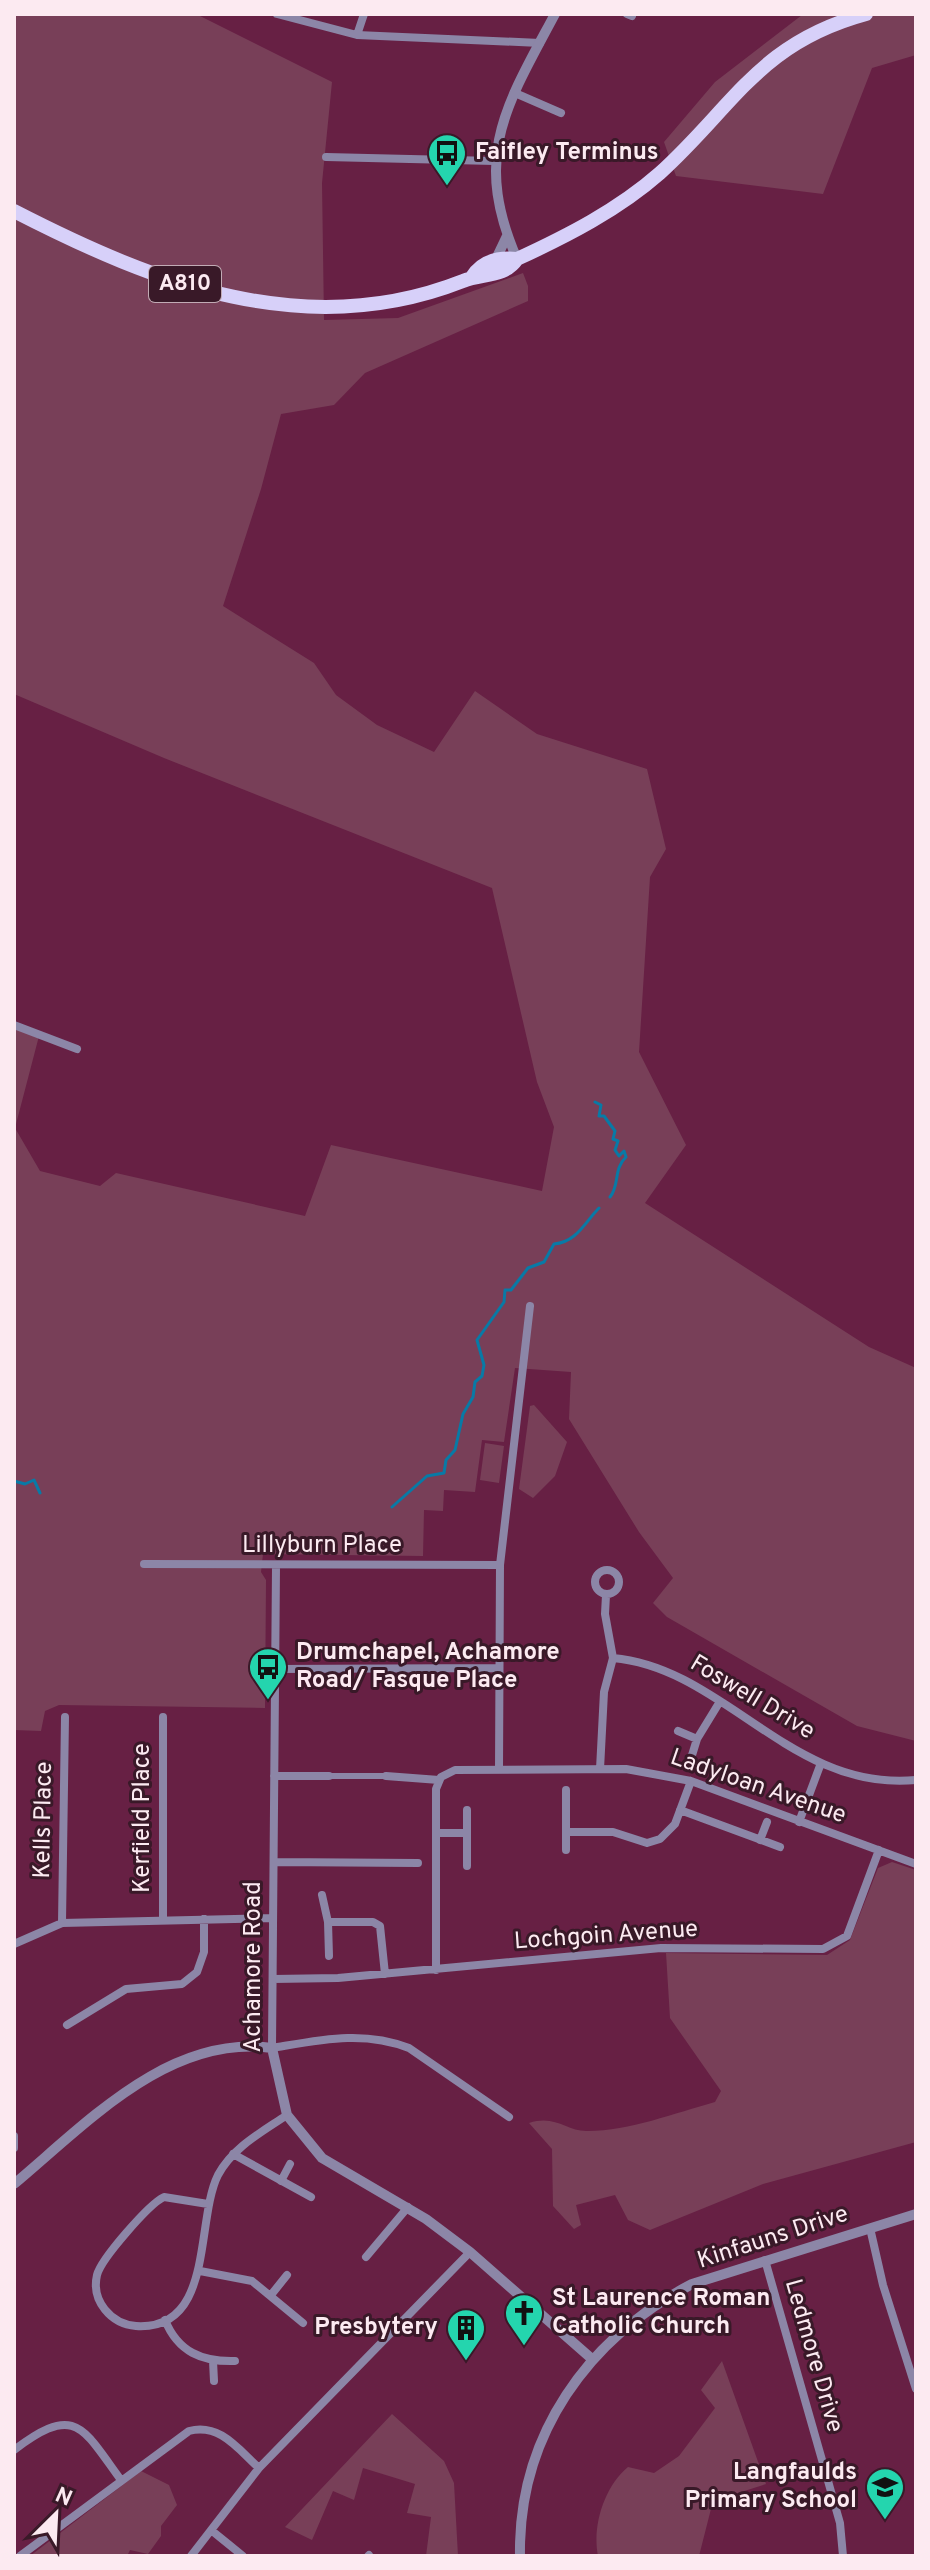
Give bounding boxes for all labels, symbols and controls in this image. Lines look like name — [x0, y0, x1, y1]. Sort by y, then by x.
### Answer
bus stop icon: Faifley Terminus — [426, 132, 468, 187]
place label: Faifley Terminus — [475, 138, 659, 168]
road number: A810 — [149, 266, 221, 302]
street label: Lillyburn Place — [242, 1531, 402, 1561]
place label: Drumchapel, Achamore Road/ Fasque Place — [296, 1638, 560, 1696]
bus stop icon: Drumchapel, Achamore Road/ Fasque Place — [247, 1646, 289, 1701]
street label: Foswell Drive — [684, 1649, 820, 1747]
street label: Kerfield Place — [128, 1743, 158, 1893]
street label: Ladyloan Avenue — [666, 1743, 850, 1831]
street label: Kells Place — [28, 1761, 60, 1879]
street label: Achamore Road — [239, 1881, 269, 2053]
street label: Lochgoin Avenue — [513, 1915, 699, 1957]
street label: Kinfauns Drive — [694, 2199, 852, 2277]
street label: Ledmore Drive — [777, 2276, 849, 2436]
place label: St Laurence Roman Catholic Church — [552, 2284, 771, 2342]
church icon: St Laurence Roman Catholic Church — [503, 2292, 545, 2347]
building icon: Presbytery — [445, 2307, 487, 2362]
place label: Presbytery — [314, 2313, 438, 2343]
place label: Langfaulds Primary School — [685, 2458, 857, 2516]
school or university icon: Langfaulds Primary School — [864, 2466, 906, 2521]
north arrow — [16, 2474, 96, 2554]
text: N — [50, 2482, 76, 2514]

